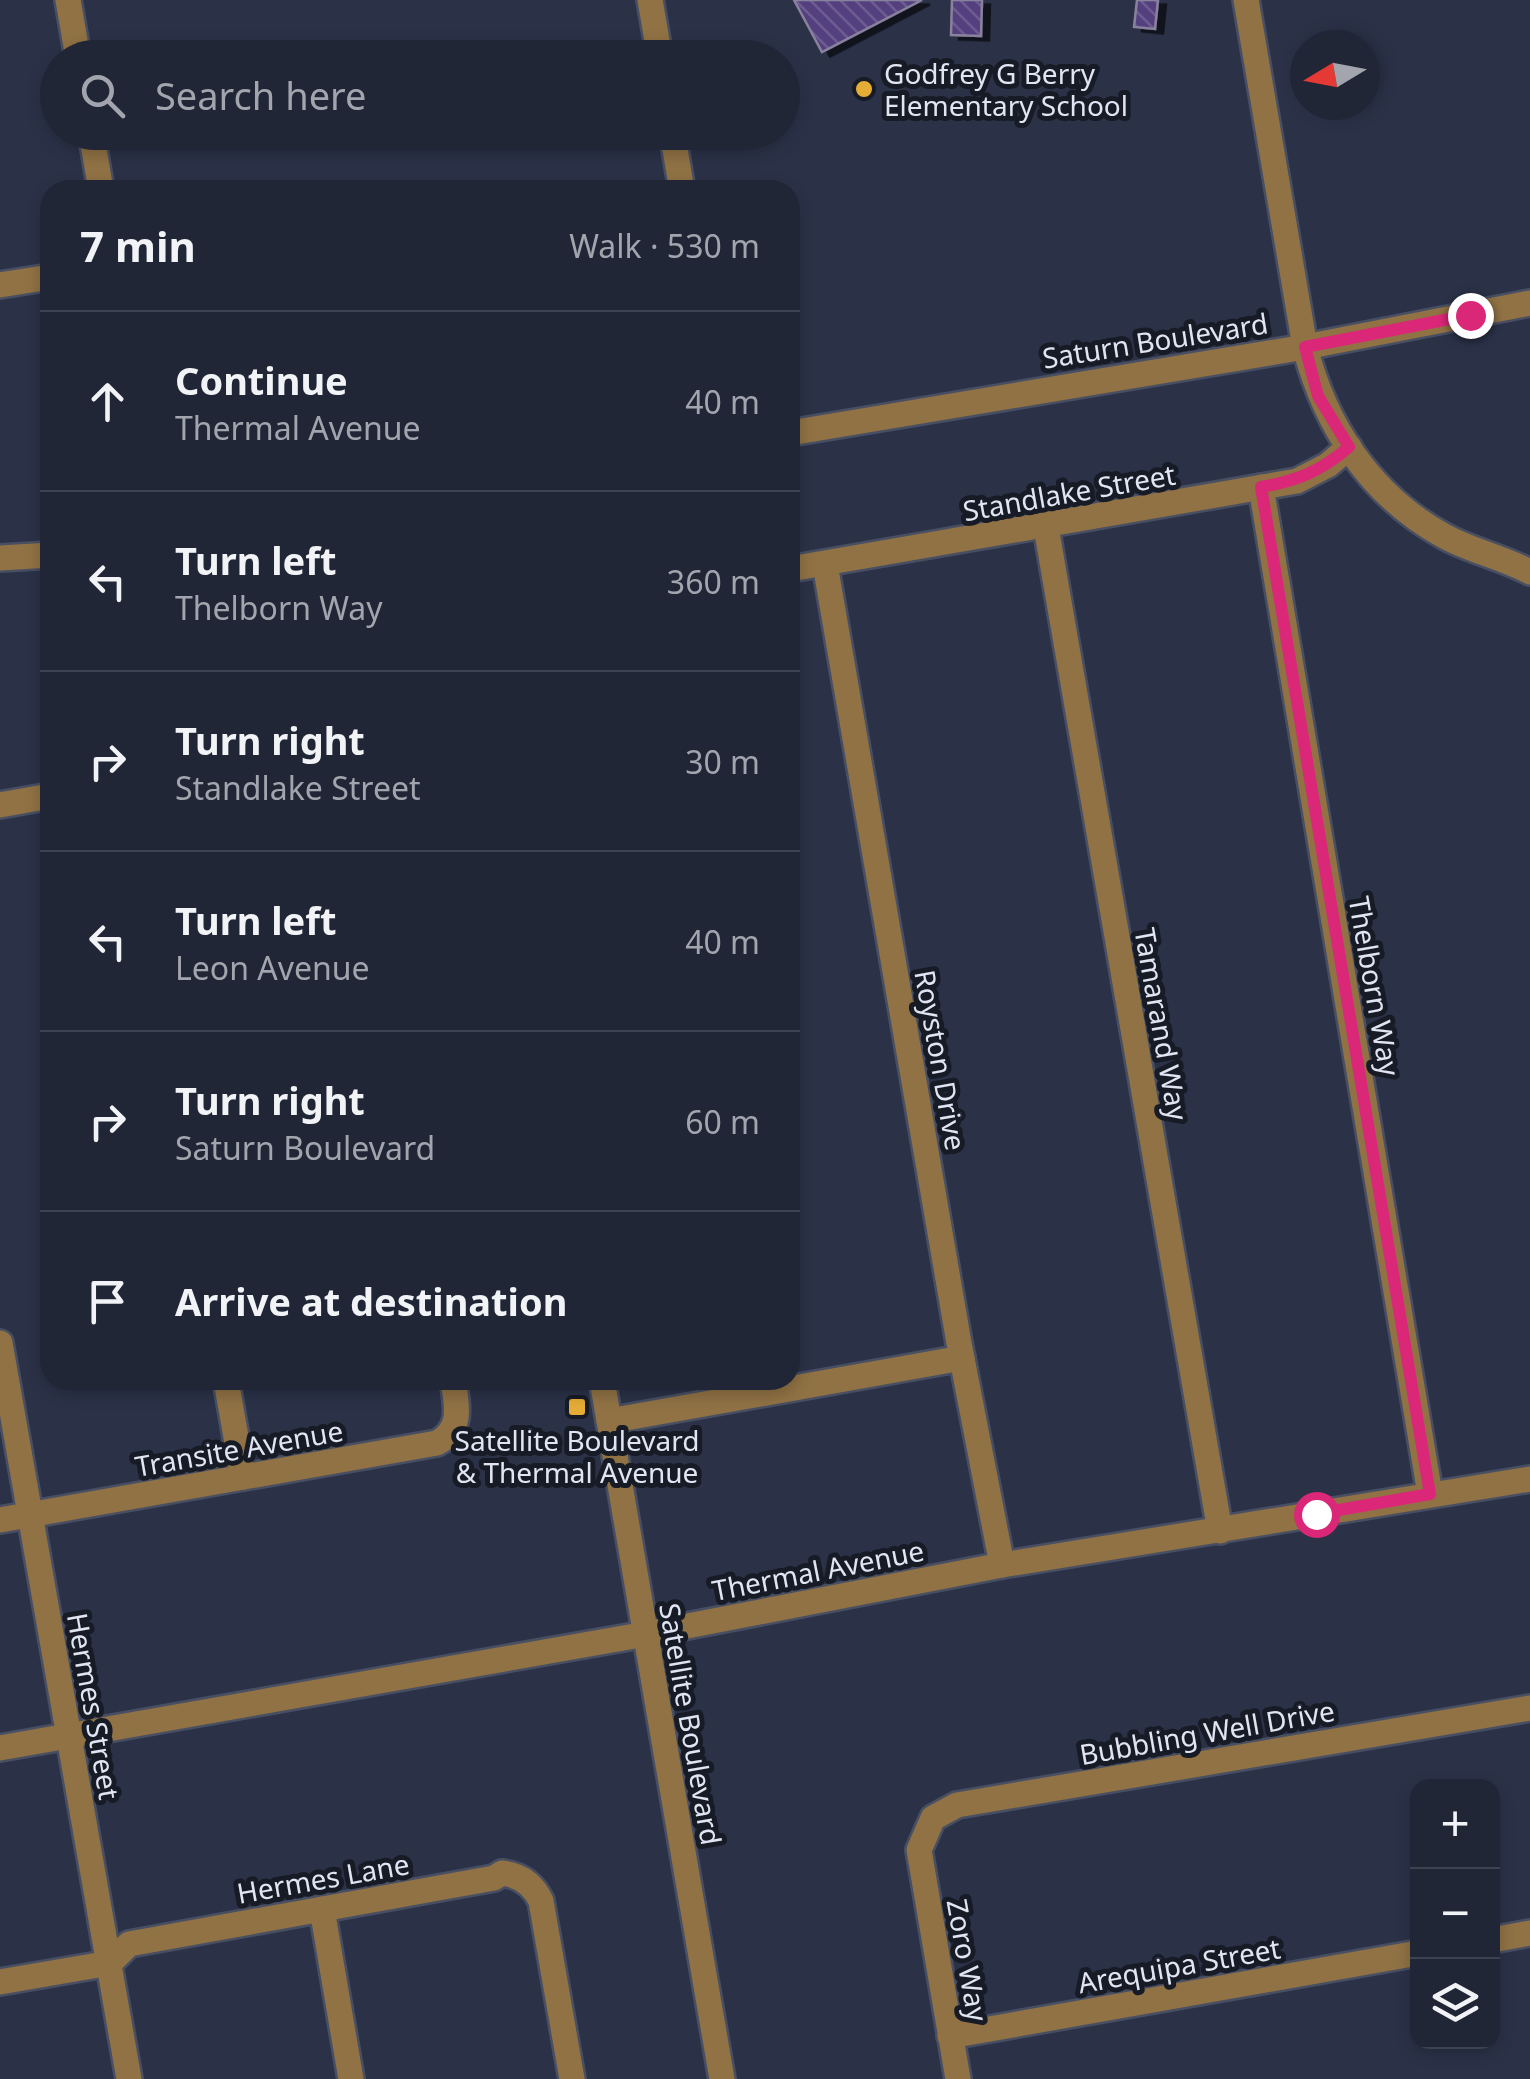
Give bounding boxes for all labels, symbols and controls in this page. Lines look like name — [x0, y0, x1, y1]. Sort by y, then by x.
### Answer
north arrow — [1290, 30, 1380, 120]
search box — [40, 40, 800, 150]
place label: Godfrey G Berry Elementary School — [884, 54, 1128, 124]
icon: search — [75, 68, 130, 123]
text: Search here — [155, 69, 366, 121]
marker: Godfrey G Berry Elementary School — [853, 78, 875, 100]
text: 7 min — [80, 217, 196, 274]
text: Walk · 530 m — [569, 224, 760, 267]
route end — [1448, 293, 1494, 339]
street label: Saturn Boulevard — [1040, 303, 1270, 377]
text: Continue — [175, 354, 348, 406]
icon: ahead — [80, 374, 135, 429]
text: 40 m — [685, 380, 760, 423]
text: Thermal Avenue — [175, 406, 421, 449]
street label: Standlake Street — [960, 455, 1178, 529]
text: Turn left — [175, 534, 337, 586]
icon: left — [80, 554, 135, 609]
text: 360 m — [667, 560, 760, 603]
text: Thelborn Way — [175, 586, 383, 629]
text: Turn right — [175, 714, 365, 766]
icon: right — [80, 734, 135, 789]
text: 30 m — [685, 740, 760, 783]
text: Standlake Street — [175, 766, 421, 809]
street label: Thelborn Way — [1341, 893, 1410, 1079]
text: Turn left — [175, 894, 337, 946]
icon: left — [80, 914, 135, 969]
text: 40 m — [685, 920, 760, 963]
street label: Tamarand Way — [1126, 925, 1198, 1124]
text: Leon Avenue — [175, 946, 370, 989]
street label: Royston Drive — [906, 967, 976, 1153]
text: Turn right — [175, 1074, 365, 1126]
icon: right — [80, 1094, 135, 1149]
text: 60 m — [685, 1100, 760, 1143]
text: Saturn Boulevard — [175, 1126, 435, 1169]
icon: arrive — [80, 1274, 135, 1329]
text: Arrive at destination — [175, 1275, 567, 1327]
marker: Satellite Boulevard & Thermal Avenue — [566, 1396, 588, 1418]
street label: Transite Avenue — [132, 1411, 346, 1485]
place label: Satellite Boulevard & Thermal Avenue — [455, 1421, 699, 1491]
route start — [1294, 1492, 1340, 1538]
street label: Thermal Avenue — [709, 1531, 927, 1609]
street label: Satellite Boulevard — [651, 1600, 731, 1848]
street label: Hermes Street — [59, 1610, 129, 1802]
street label: Bubbling Well Drive — [1076, 1691, 1338, 1773]
map controls — [1410, 1779, 1500, 2049]
button: + — [1410, 1779, 1500, 1869]
street label: Hermes Lane — [234, 1844, 412, 1912]
button: − — [1410, 1869, 1500, 1959]
street label: Zoro Way — [939, 1896, 998, 2025]
street label: Arequipa Street — [1075, 1929, 1283, 2001]
button: layers — [1410, 1959, 1500, 2049]

